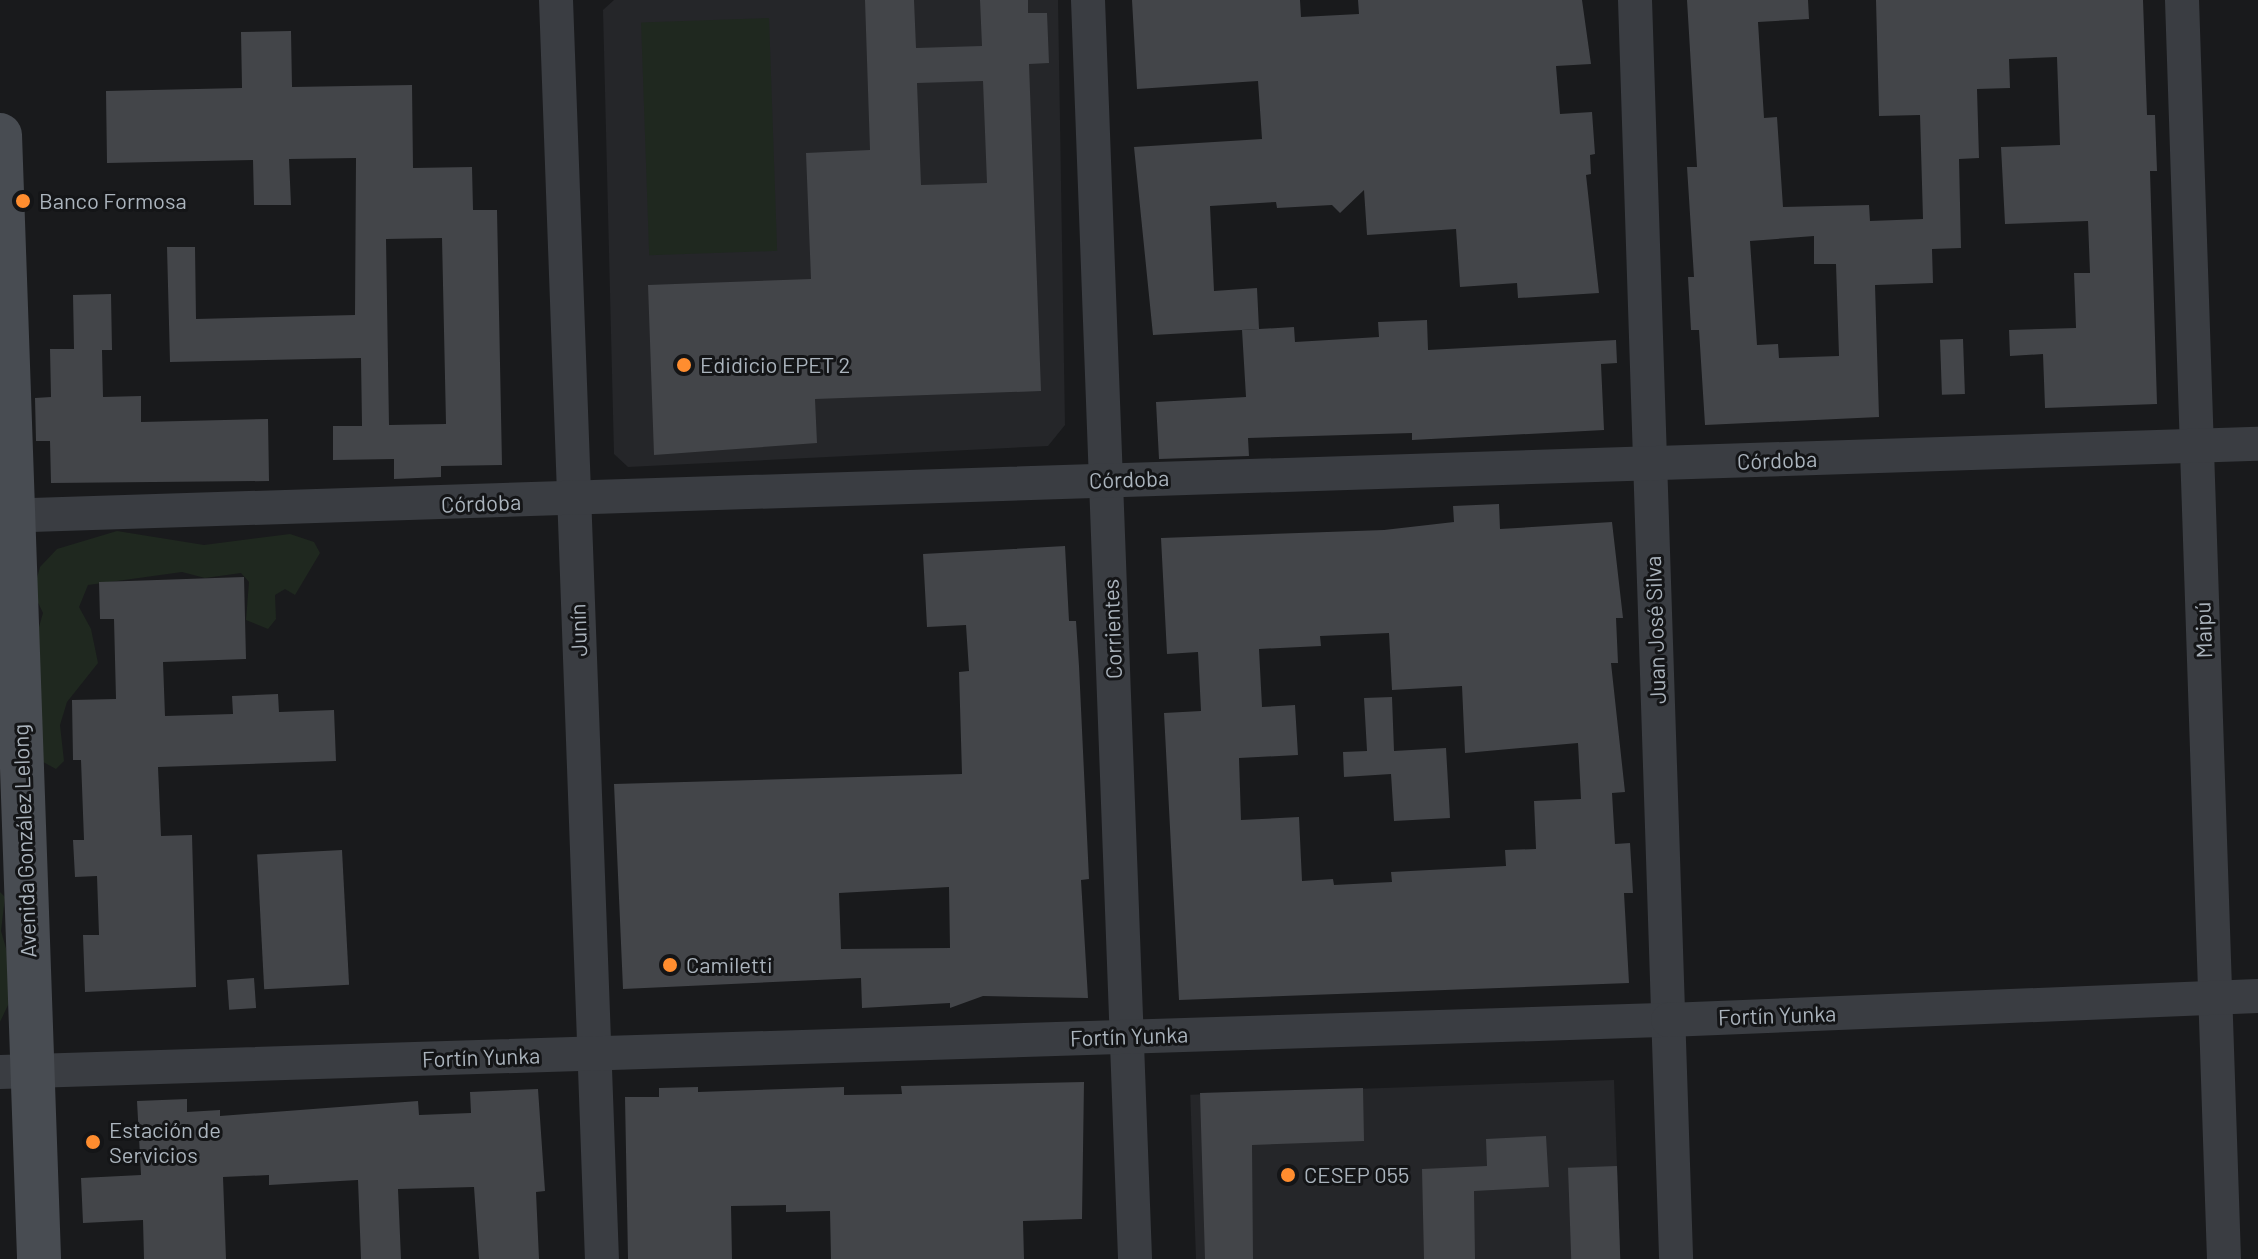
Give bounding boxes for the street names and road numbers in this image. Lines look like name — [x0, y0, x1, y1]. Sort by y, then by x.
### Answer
street label: Córdoba — [1736, 445, 1818, 475]
street label: Córdoba — [1088, 464, 1170, 494]
street label: Córdoba — [440, 488, 522, 518]
street label: Juan José Silva — [1639, 555, 1671, 705]
street label: Corrientes — [1097, 578, 1127, 680]
street label: Maipú — [2189, 601, 2217, 659]
street label: Junín — [564, 603, 592, 657]
street label: Avenida González Lelong — [7, 724, 41, 958]
street label: Fortín Yunka — [1717, 1000, 1837, 1030]
street label: Fortín Yunka — [1069, 1021, 1189, 1051]
street label: Fortín Yunka — [421, 1042, 541, 1072]

